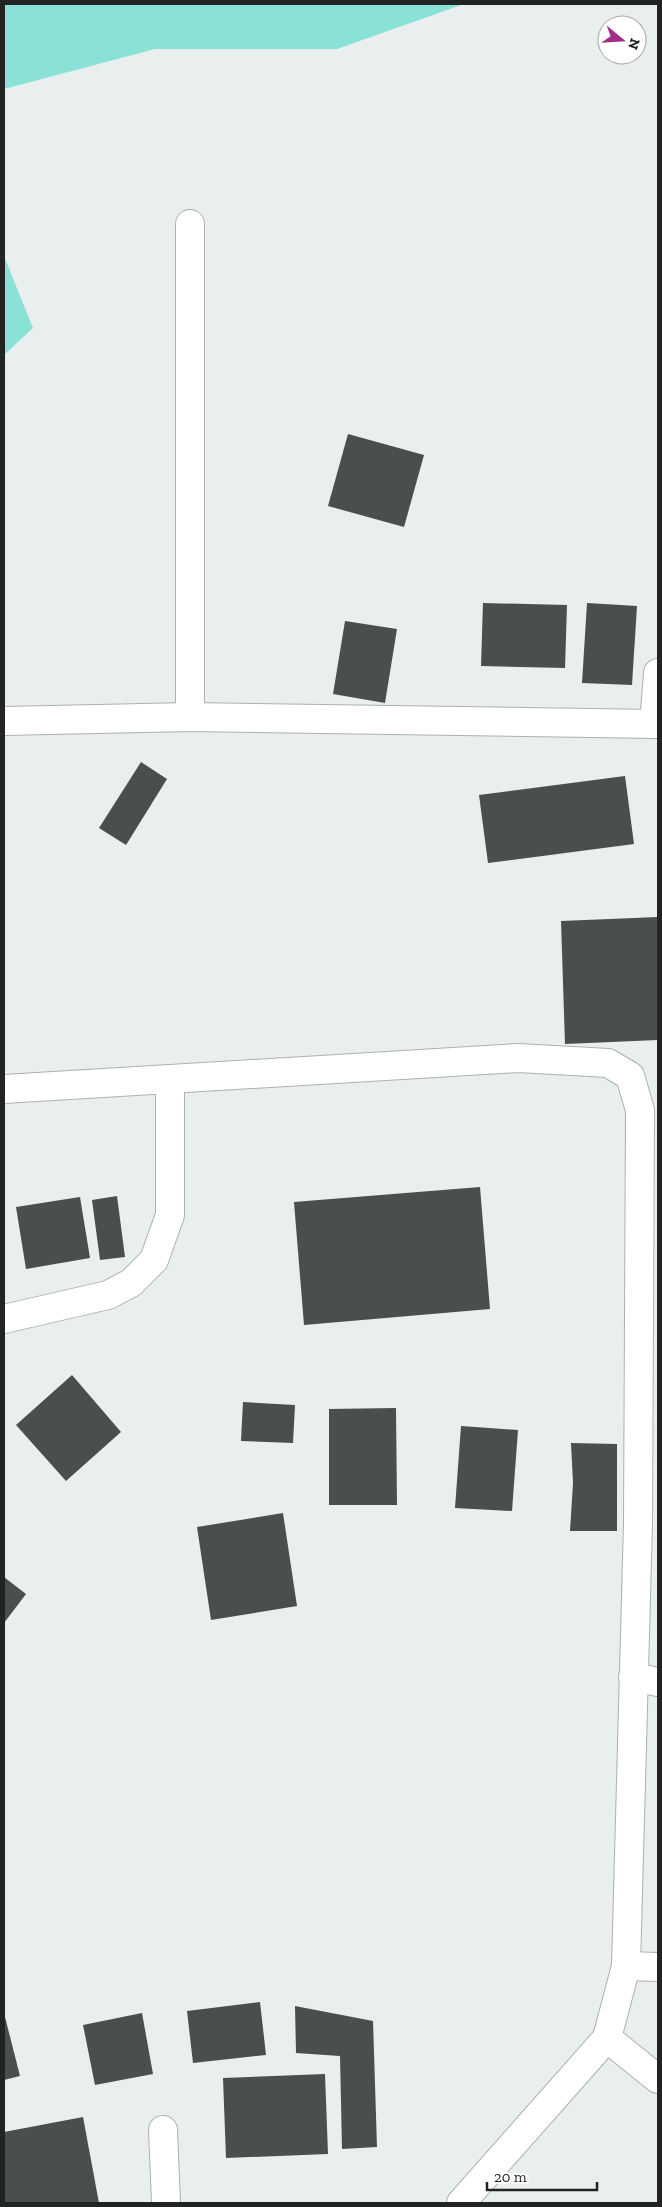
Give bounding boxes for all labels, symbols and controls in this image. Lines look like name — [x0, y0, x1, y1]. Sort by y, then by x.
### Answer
north arrow — [597, 15, 647, 65]
text: N — [624, 36, 644, 52]
scale bar — [487, 2160, 597, 2192]
text: 20 m — [494, 2168, 527, 2186]

